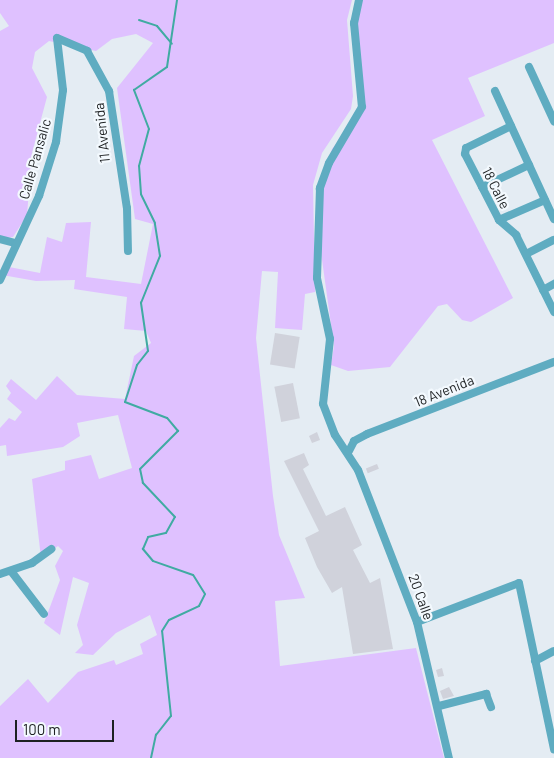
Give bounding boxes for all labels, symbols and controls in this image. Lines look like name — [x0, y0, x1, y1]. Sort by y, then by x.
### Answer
street label: 11 Avenida — [90, 102, 114, 164]
street label: Calle Pansalic — [15, 117, 55, 201]
street label: 18 Calle — [478, 164, 514, 212]
street label: 18 Avenida — [412, 371, 476, 411]
street label: 20 Calle — [405, 572, 437, 622]
scale bar — [18, 710, 116, 742]
text: 100 m — [23, 720, 61, 738]

